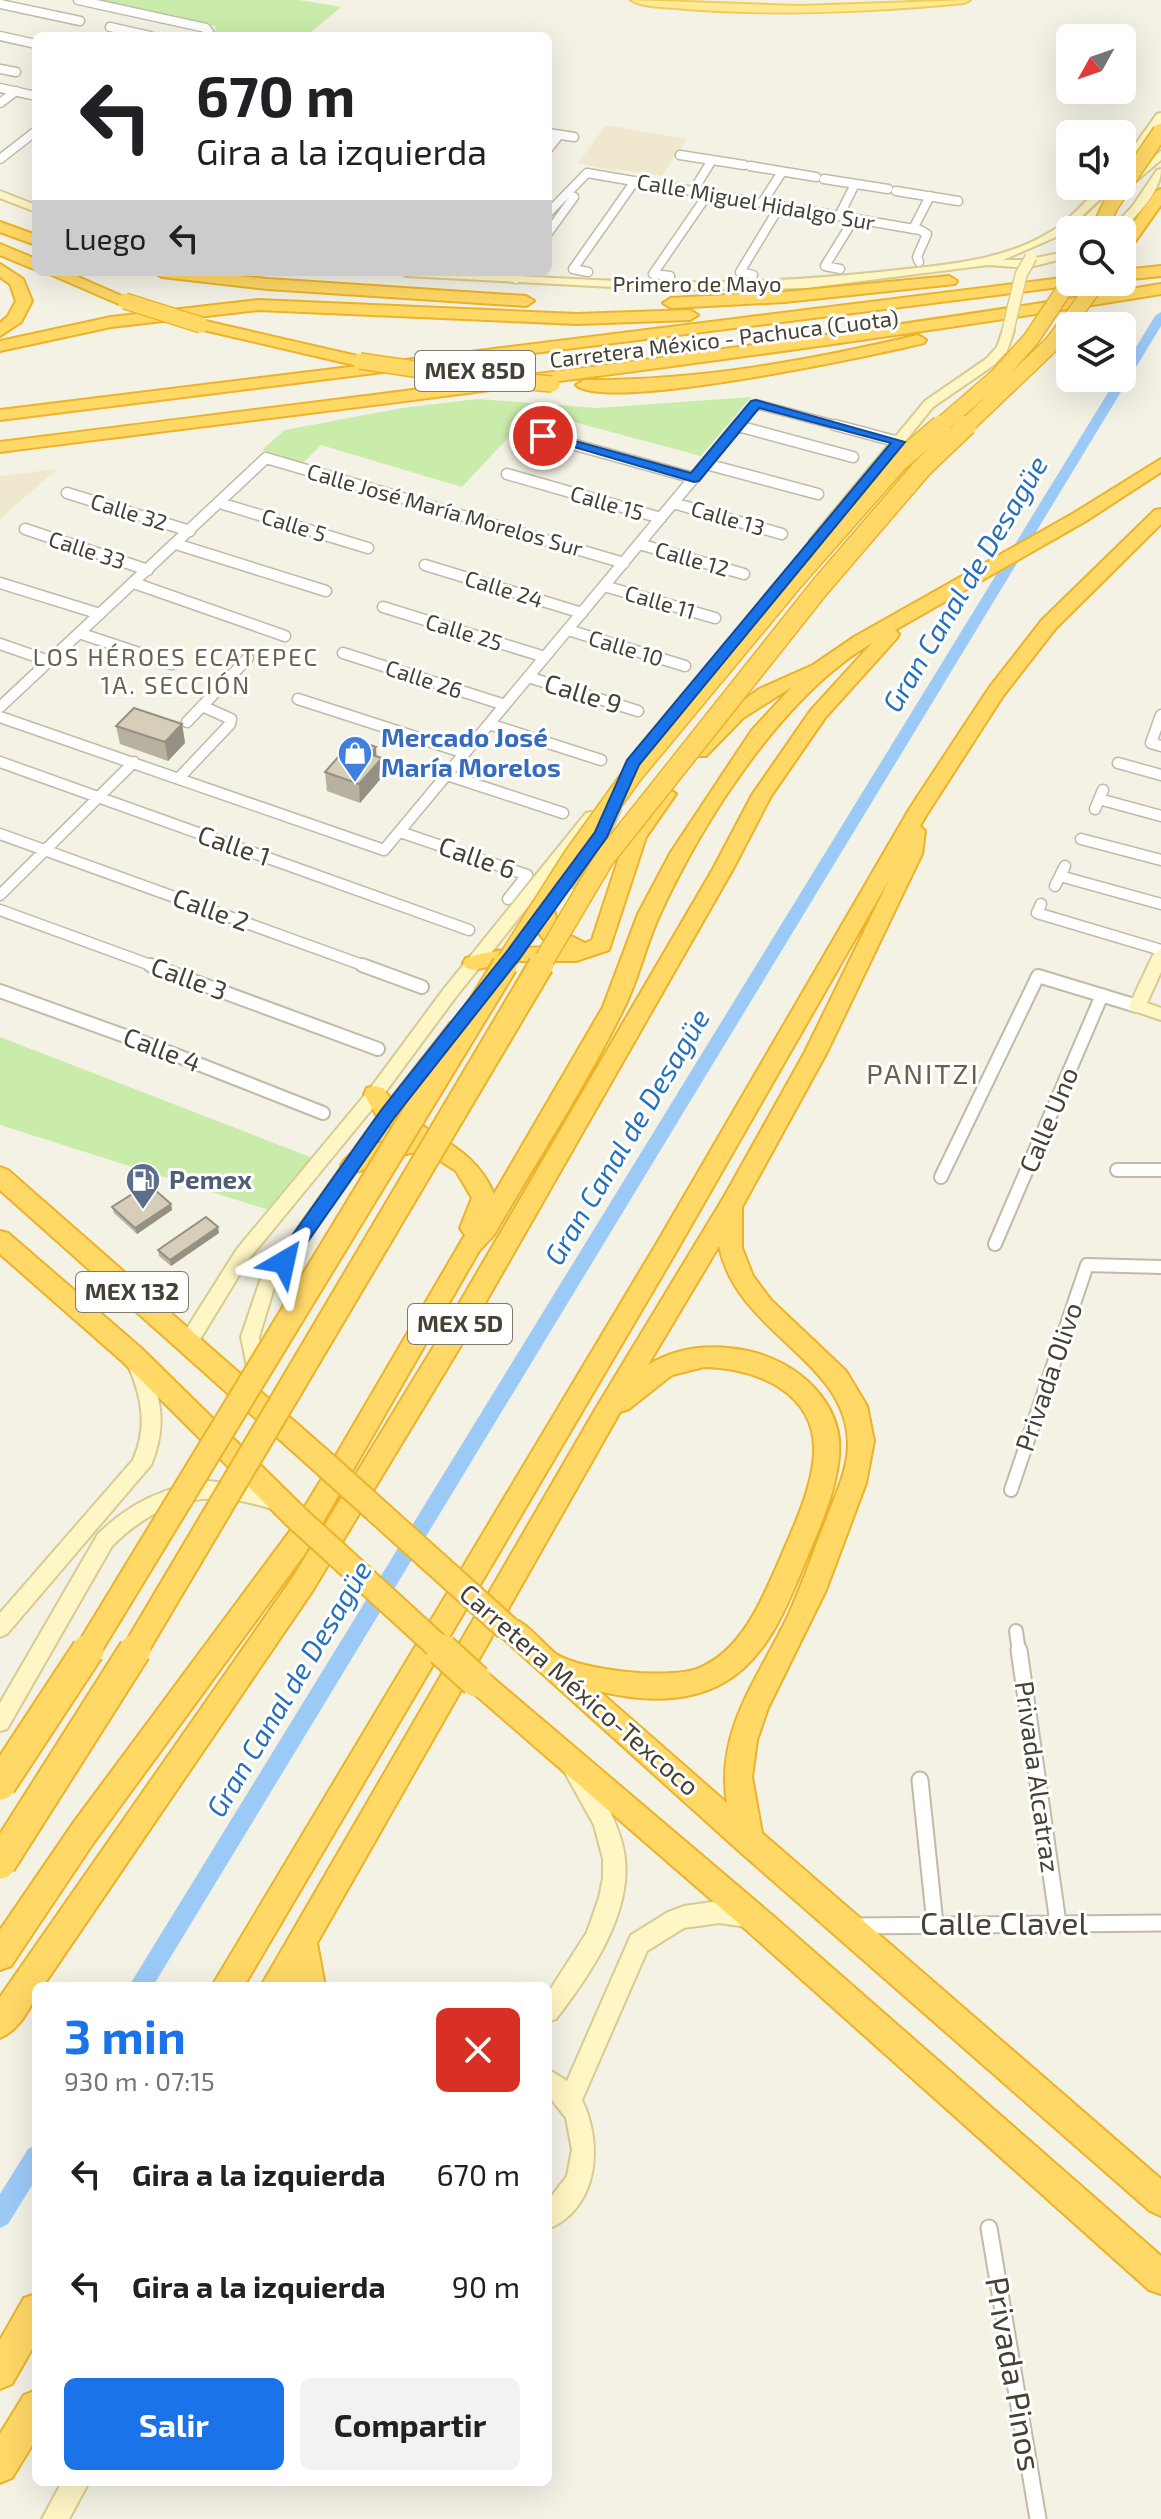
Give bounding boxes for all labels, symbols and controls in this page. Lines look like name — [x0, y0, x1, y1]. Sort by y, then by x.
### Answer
north arrow — [1056, 24, 1136, 104]
map controls — [1056, 24, 1136, 392]
text: 670 m — [196, 61, 355, 128]
icon: left — [64, 64, 168, 168]
button: sound — [1056, 120, 1136, 200]
text: Gira a la izquierda — [196, 129, 487, 172]
street label: Calle Miguel Hidalgo Sur — [635, 167, 877, 235]
icon: left — [162, 216, 206, 260]
button: search — [1056, 216, 1136, 296]
text: Luego — [64, 220, 146, 256]
street label: Primero de Mayo — [613, 270, 781, 296]
street label: Carretera México - Pachuca (Cuota) — [548, 304, 900, 372]
button: layers — [1056, 312, 1136, 392]
road number: MEX 85D — [415, 351, 535, 391]
pin — [509, 402, 577, 470]
icon: arrive — [521, 414, 565, 458]
water label: Gran Canal de Desagüe — [874, 449, 1054, 718]
street label: Calle José María Morelos Sur — [304, 457, 586, 561]
street label: Calle 15 — [568, 479, 647, 525]
street label: Calle 32 — [88, 487, 171, 535]
street label: Calle 13 — [688, 494, 768, 540]
street label: Calle 5 — [259, 502, 330, 546]
street label: Calle 33 — [46, 524, 129, 574]
street label: Calle 12 — [652, 535, 732, 581]
street label: Calle 24 — [462, 564, 546, 612]
street label: Calle 11 — [622, 579, 698, 623]
street label: Calle 25 — [423, 607, 506, 655]
street label: Calle 10 — [586, 623, 667, 671]
district label: LOS HÉROES ECATEPEC 1A. SECCIÓN — [33, 642, 319, 699]
street label: Calle 26 — [383, 653, 466, 703]
street label: Calle 9 — [541, 666, 626, 719]
place label: Mercado José María Morelos — [381, 721, 561, 782]
shop icon: Mercado José María Morelos — [336, 734, 374, 784]
street label: Calle 1 — [194, 818, 275, 871]
street label: Calle 6 — [435, 829, 520, 884]
street label: Calle 2 — [169, 881, 254, 937]
street label: Calle 3 — [147, 950, 232, 1006]
water label: Gran Canal de Desagüe — [536, 1002, 716, 1271]
street label: Calle 4 — [120, 1020, 206, 1077]
district label: PANITZI — [866, 1056, 980, 1090]
street label: Calle Uno — [1012, 1062, 1084, 1177]
fuel station icon: Pemex — [124, 1161, 162, 1211]
place label: Pemex — [169, 1163, 252, 1194]
position arrow — [242, 1220, 326, 1304]
road number: MEX 132 — [76, 1272, 188, 1312]
street label: Privada Olivo — [1008, 1298, 1087, 1455]
road number: MEX 5D — [408, 1304, 512, 1344]
water label: Gran Canal de Desagüe — [198, 1554, 378, 1823]
street label: Carretera México-Texcoco — [454, 1577, 706, 1801]
street label: Privada Alcatraz — [1010, 1679, 1067, 1875]
street label: Calle Clavel — [920, 1903, 1088, 1941]
text: 3 min — [64, 2006, 186, 2064]
button: close — [436, 2008, 520, 2092]
text: 930 m · 07:15 — [64, 2065, 215, 2096]
icon: left — [64, 2152, 108, 2196]
text: Gira a la izquierda — [132, 2156, 386, 2192]
text: 670 m — [436, 2156, 520, 2192]
icon: left — [64, 2264, 108, 2308]
text: Gira a la izquierda — [132, 2268, 386, 2304]
text: 90 m — [452, 2268, 520, 2304]
street label: Privada Pinos — [979, 2273, 1051, 2474]
button: Salir — [64, 2378, 284, 2470]
button: Compartir — [300, 2378, 520, 2470]

